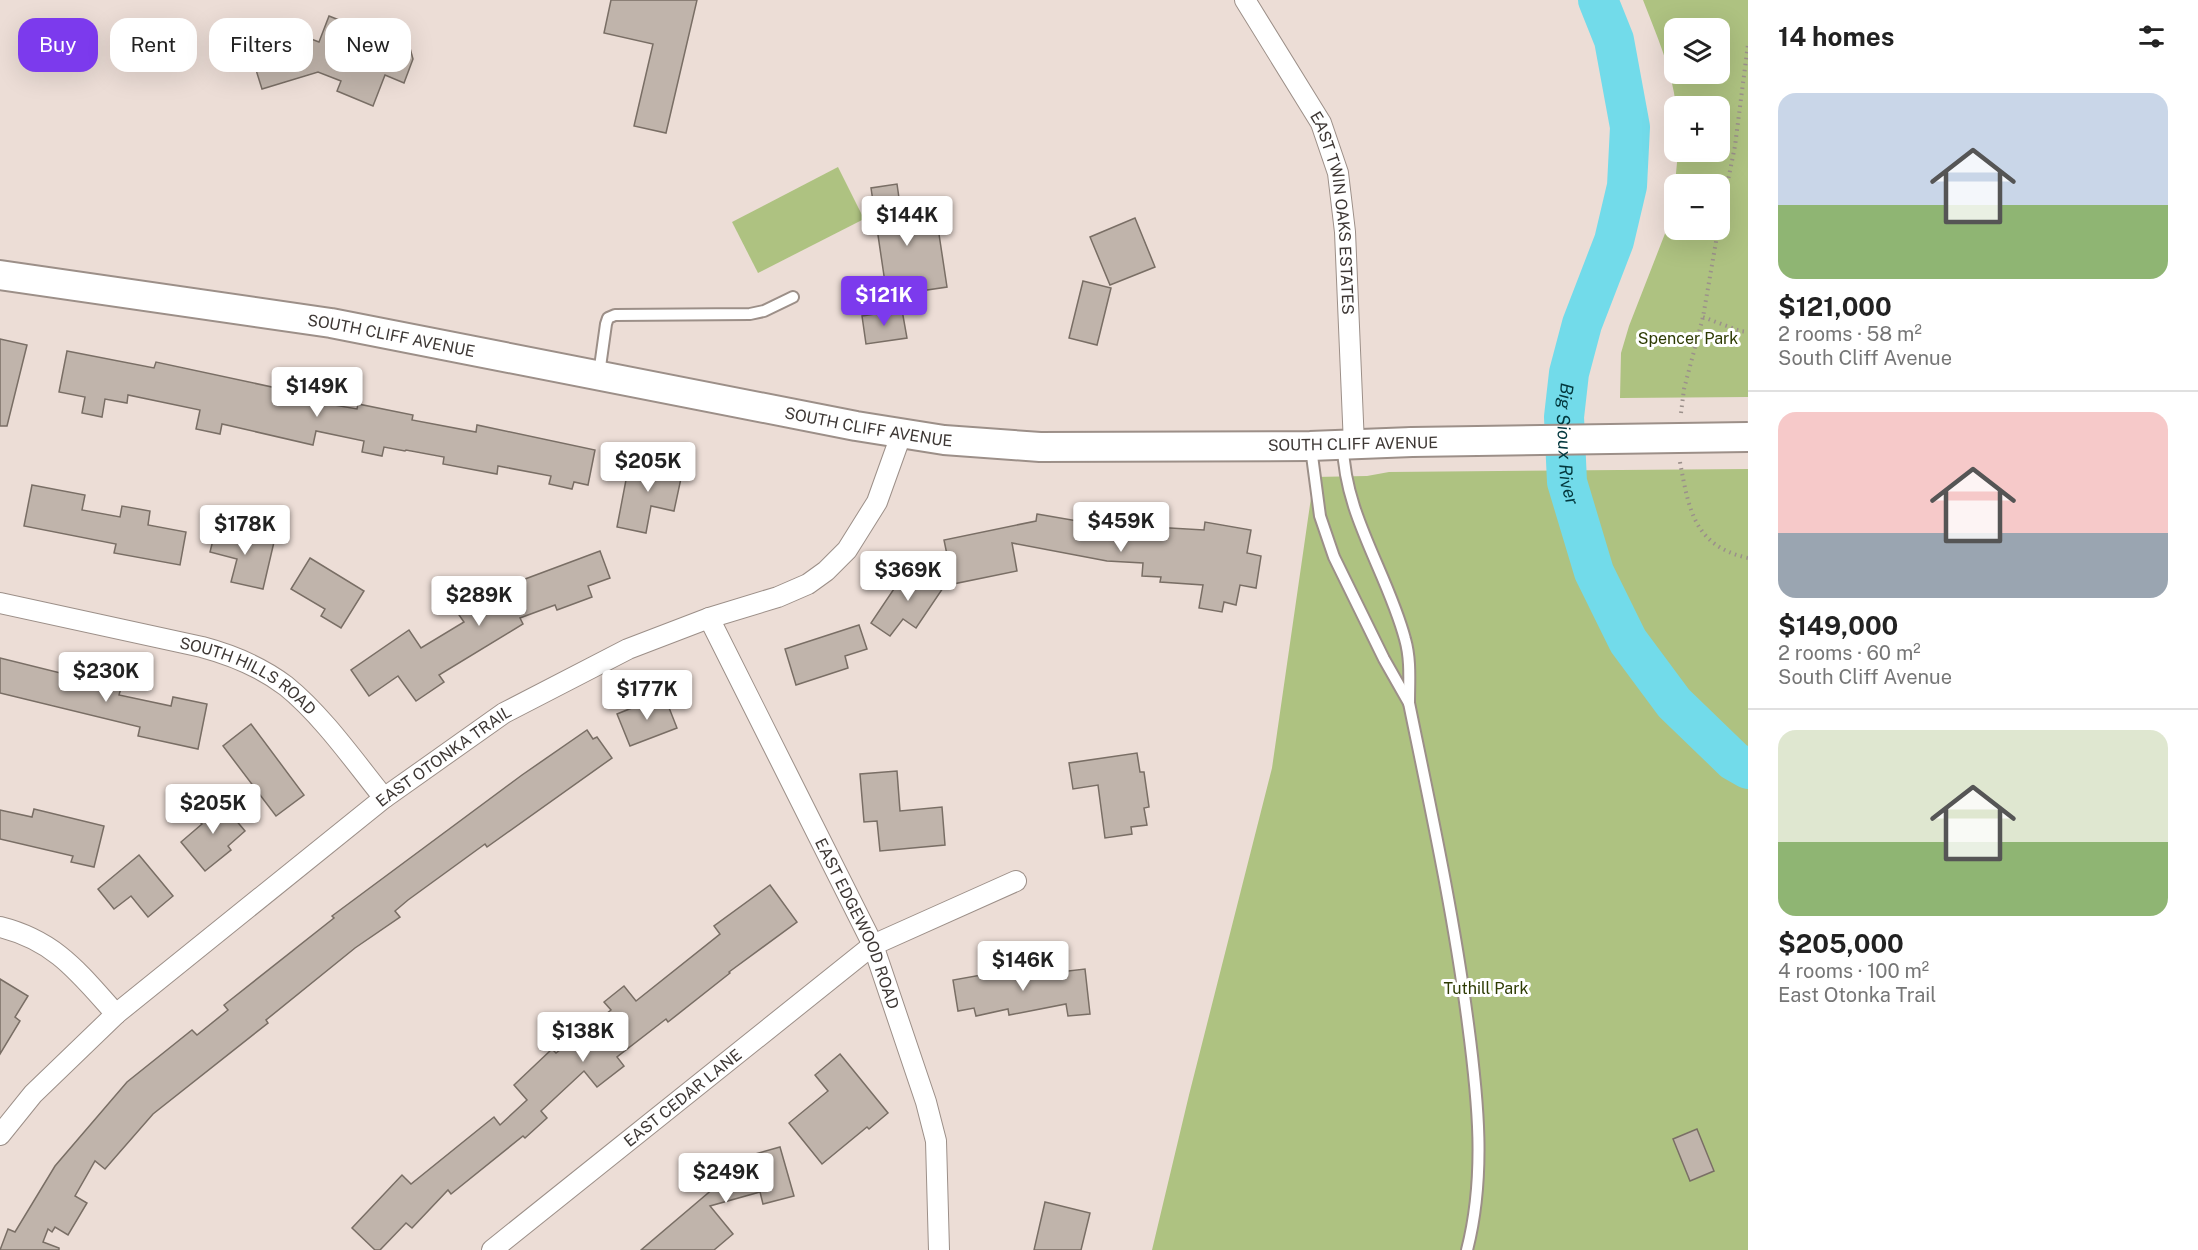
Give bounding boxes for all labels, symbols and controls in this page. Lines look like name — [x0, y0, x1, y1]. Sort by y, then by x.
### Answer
chip: Buy — [18, 18, 98, 72]
chip: Rent — [110, 18, 197, 72]
chip: Filters — [209, 18, 313, 72]
chip: New — [325, 18, 411, 72]
map controls — [1664, 18, 1730, 240]
button: layers — [1664, 18, 1730, 84]
icon: filters — [2135, 20, 2168, 53]
text: 14 homes — [1778, 21, 1894, 52]
button: + — [1664, 96, 1730, 162]
street label: EAST TWIN OAKS ESTATES — [1307, 108, 1358, 315]
icon: home — [1919, 132, 2027, 240]
button: − — [1664, 174, 1730, 240]
pin: $144K — [865, 196, 949, 247]
text: $144K — [876, 203, 938, 227]
pin: $121K — [842, 276, 926, 327]
text: $121K — [855, 283, 913, 307]
text: $121,000 — [1778, 291, 1892, 322]
street label: SOUTH CLIFF AVENUE — [306, 310, 477, 361]
text: 2 rooms · 58 m² — [1778, 322, 1922, 346]
park label: Spencer Park — [1638, 329, 1738, 348]
text: South Cliff Avenue — [1778, 346, 1952, 370]
pin: $149K — [275, 367, 359, 418]
text: $149K — [286, 374, 348, 398]
water label: Big Sioux River — [1553, 382, 1584, 507]
street label: SOUTH CLIFF AVENUE — [783, 403, 953, 450]
street label: SOUTH CLIFF AVENUE — [1268, 433, 1438, 455]
pin: $205K — [606, 442, 690, 493]
text: $205K — [614, 449, 682, 473]
icon: home — [1919, 451, 2027, 559]
pin: $459K — [1079, 502, 1163, 553]
pin: $178K — [203, 505, 287, 556]
text: $459K — [1087, 509, 1155, 533]
text: $178K — [214, 512, 276, 536]
pin: $369K — [866, 551, 950, 602]
text: $369K — [874, 558, 942, 582]
pin: $289K — [437, 576, 521, 627]
text: $289K — [445, 583, 513, 607]
text: $149,000 — [1778, 610, 1898, 641]
street label: SOUTH HILLS ROAD — [178, 633, 320, 718]
text: 2 rooms · 60 m² — [1778, 641, 1921, 665]
pin: $230K — [64, 652, 148, 703]
text: $230K — [73, 659, 139, 683]
text: South Cliff Avenue — [1778, 665, 1952, 689]
pin: $177K — [605, 670, 689, 721]
text: $177K — [616, 677, 678, 701]
street label: EAST OTONKA TRAIL — [372, 701, 514, 810]
icon: home — [1919, 769, 2027, 877]
pin: $205K — [171, 784, 255, 835]
text: $205K — [179, 791, 247, 815]
street label: EAST EDGEWOOD ROAD — [811, 835, 903, 1011]
text: $205,000 — [1778, 928, 1904, 959]
pin: $146K — [981, 941, 1065, 992]
text: $146K — [992, 948, 1054, 972]
text: 4 rooms · 100 m² — [1778, 959, 1929, 983]
park label: Tuthill Park — [1444, 979, 1528, 998]
text: East Otonka Trail — [1778, 983, 1936, 1007]
pin: $138K — [541, 1012, 625, 1063]
text: $138K — [551, 1019, 615, 1043]
street label: EAST CEDAR LANE — [620, 1045, 745, 1150]
pin: $249K — [684, 1153, 768, 1204]
text: $249K — [693, 1160, 759, 1184]

